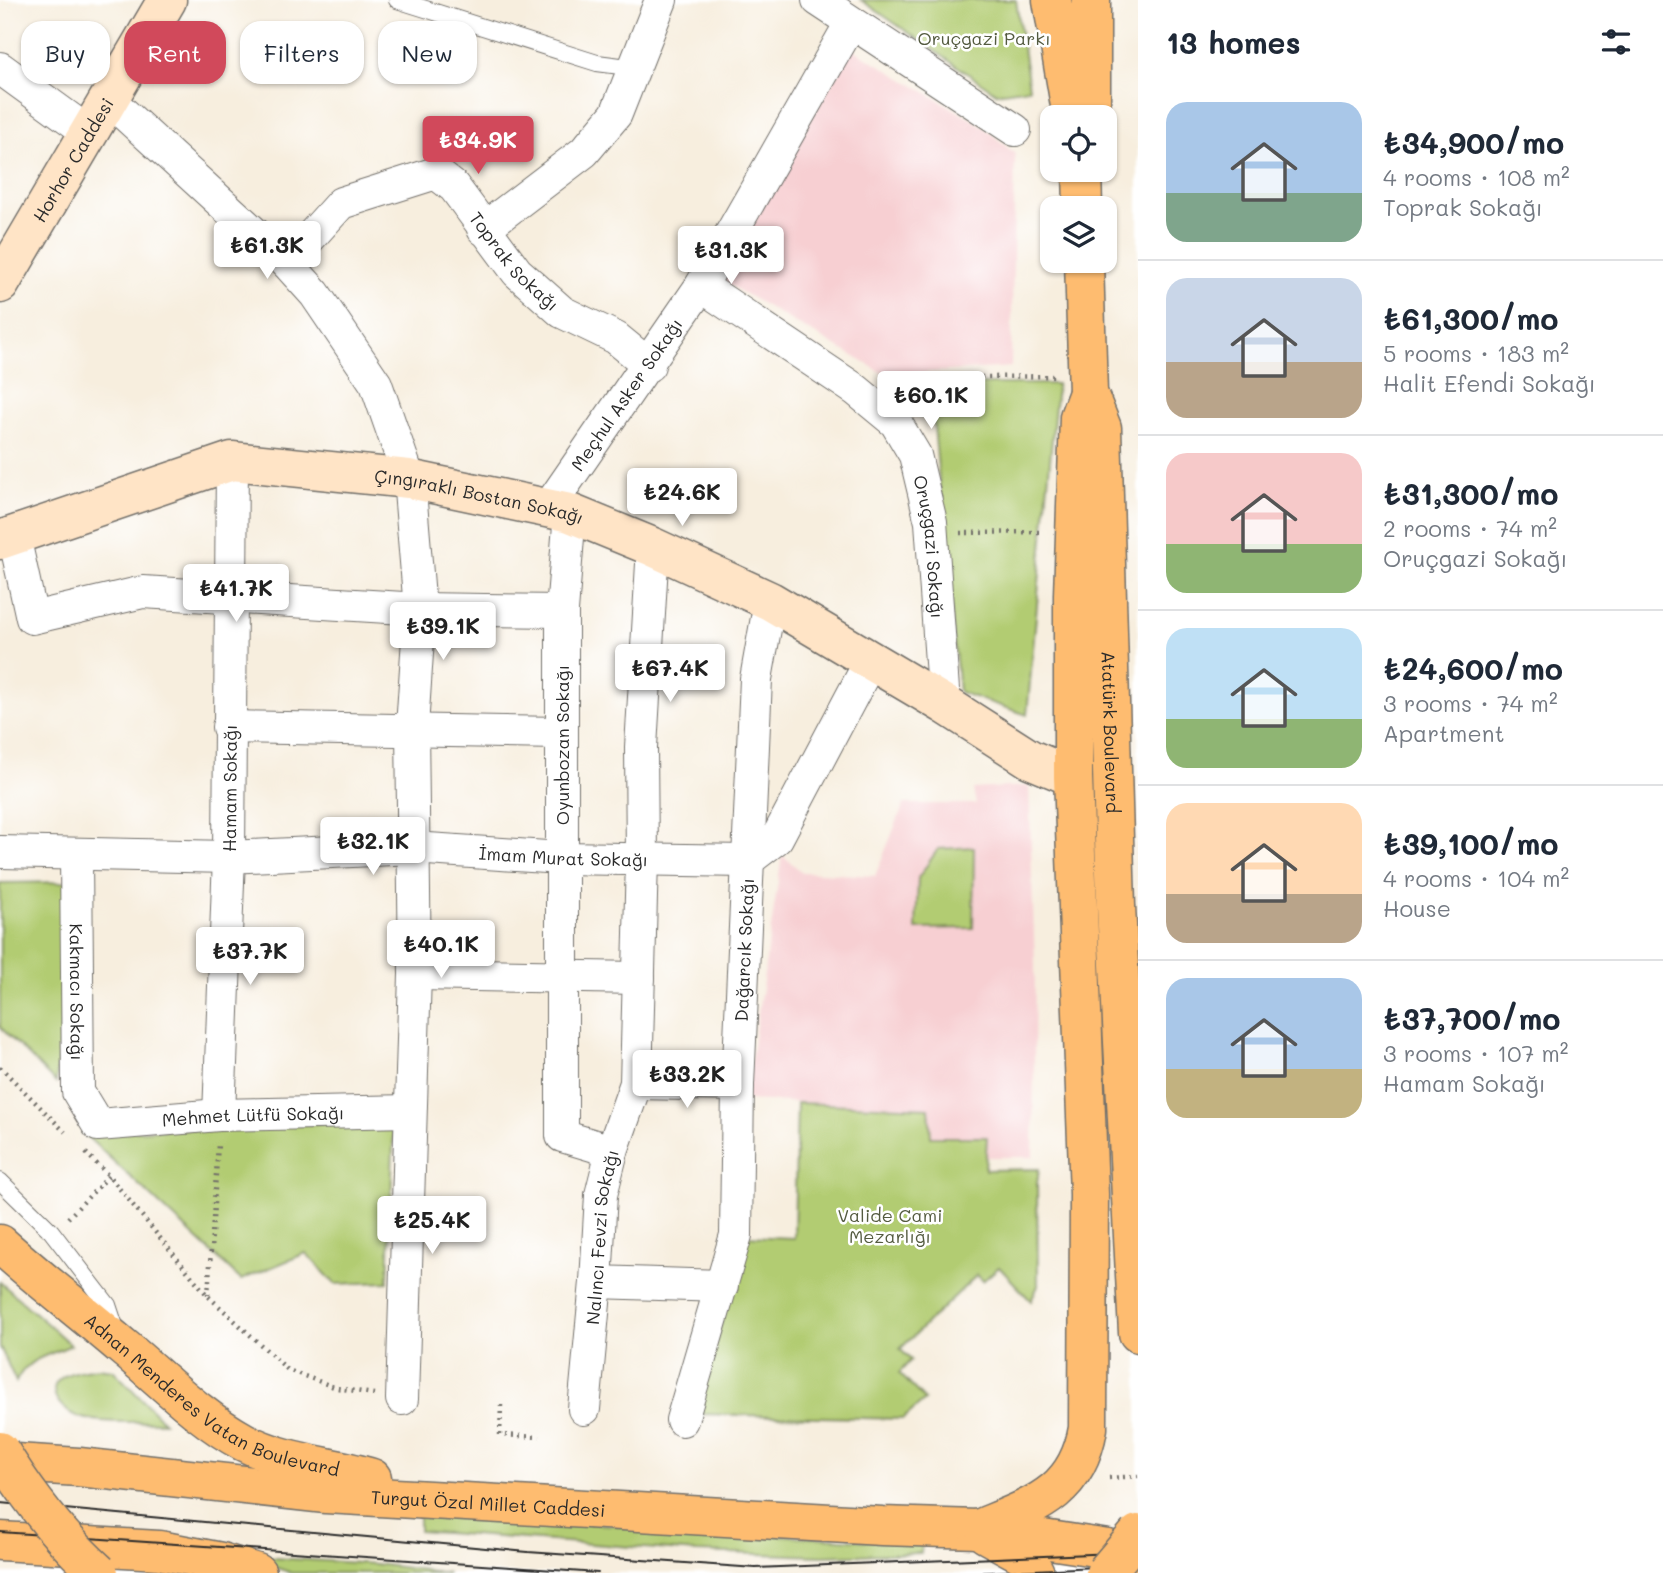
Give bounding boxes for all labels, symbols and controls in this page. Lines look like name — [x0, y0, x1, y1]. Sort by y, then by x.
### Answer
chip: Buy — [21, 21, 110, 84]
chip: Rent — [124, 21, 226, 84]
chip: Filters — [240, 21, 364, 84]
chip: New — [378, 21, 477, 84]
text: 13 homes — [1166, 22, 1301, 62]
icon: filters — [1597, 23, 1635, 61]
park label: Oruçgazi Parkı — [917, 26, 1051, 50]
street label: Horhor Caddesi — [27, 93, 119, 227]
map controls — [1040, 105, 1117, 273]
button: locate — [1040, 105, 1117, 182]
pin: ₺34.9K — [421, 116, 535, 176]
text: ₺34,900/mo — [1383, 122, 1564, 162]
text: ₺34.9K — [439, 124, 517, 154]
icon: home — [1222, 130, 1306, 214]
text: 4 rooms · 108 m² — [1383, 162, 1570, 192]
text: Toprak Sokağı — [1383, 192, 1543, 222]
button: layers — [1040, 196, 1117, 273]
street label: Toprak Sokağı — [464, 207, 564, 316]
pin: ₺61.3K — [210, 222, 324, 281]
pin: ₺31.3K — [674, 226, 788, 286]
text: ₺61.3K — [230, 229, 304, 259]
text: ₺31.3K — [694, 234, 768, 264]
text: ₺61,300/mo — [1383, 298, 1559, 338]
icon: home — [1222, 306, 1306, 390]
street label: Meçhul Asker Sokağı — [565, 313, 688, 476]
text: 5 rooms · 183 m² — [1383, 338, 1569, 368]
text: Halit Efendi Sokağı — [1383, 368, 1596, 398]
pin: ₺60.1K — [874, 372, 988, 431]
text: ₺60.1K — [893, 379, 969, 409]
street label: Çıngıraklı Bostan Sokağı — [373, 464, 588, 530]
pin: ₺24.6K — [625, 468, 739, 528]
street label: Oruçgazi Sokağı — [908, 473, 950, 619]
text: ₺31,300/mo — [1383, 473, 1558, 513]
text: ₺24.6K — [643, 476, 721, 506]
icon: home — [1222, 481, 1306, 565]
text: 2 rooms · 74 m² — [1383, 513, 1557, 543]
text: Oruçgazi Sokağı — [1383, 543, 1567, 573]
pin: ₺41.7K — [179, 564, 293, 624]
text: ₺41.7K — [199, 572, 273, 602]
pin: ₺39.1K — [386, 602, 500, 662]
text: ₺39.1K — [406, 610, 480, 640]
pin: ₺67.4K — [613, 644, 727, 704]
text: ₺24,600/mo — [1383, 648, 1563, 688]
street label: Atatürk Boulevard — [1097, 651, 1125, 814]
text: ₺67.4K — [631, 652, 709, 682]
icon: home — [1222, 656, 1306, 740]
street label: Oyunbozan Sokağı — [550, 665, 574, 825]
text: 3 rooms · 74 m² — [1383, 688, 1558, 718]
text: Apartment — [1383, 718, 1505, 748]
street label: Hamam Sokağı — [217, 724, 242, 852]
pin: ₺32.1K — [316, 818, 430, 877]
text: ₺39,100/mo — [1383, 823, 1558, 863]
text: ₺32.1K — [336, 825, 410, 855]
icon: home — [1222, 831, 1306, 915]
street label: İmam Murat Sokağı — [478, 840, 648, 871]
text: 4 rooms · 104 m² — [1383, 863, 1569, 893]
street label: Dağarcık Sokağı — [729, 878, 759, 1022]
text: House — [1383, 893, 1451, 923]
pin: ₺40.1K — [384, 920, 498, 980]
street label: Kakmacı Sokağı — [65, 923, 90, 1061]
pin: ₺37.7K — [193, 928, 307, 987]
text: ₺40.1K — [403, 928, 479, 958]
text: ₺37.7K — [212, 935, 288, 965]
text: ₺37,700/mo — [1383, 998, 1561, 1038]
icon: home — [1222, 1006, 1306, 1090]
text: 3 rooms · 107 m² — [1383, 1038, 1569, 1068]
pin: ₺33.2K — [630, 1050, 744, 1110]
text: ₺33.2K — [648, 1058, 726, 1088]
text: Hamam Sokağı — [1383, 1068, 1546, 1098]
street label: Mehmet Lütfü Sokağı — [161, 1100, 344, 1132]
street label: Nalıncı Fevzi Sokağı — [580, 1147, 624, 1326]
pin: ₺25.4K — [375, 1196, 489, 1256]
park label: Valide Cami Mezarlığı — [837, 1203, 943, 1248]
text: ₺25.4K — [393, 1204, 471, 1234]
street label: Adnan Menderes Vatan Boulevard — [80, 1308, 342, 1481]
street label: Turgut Özal Millet Caddesi — [370, 1485, 606, 1522]

